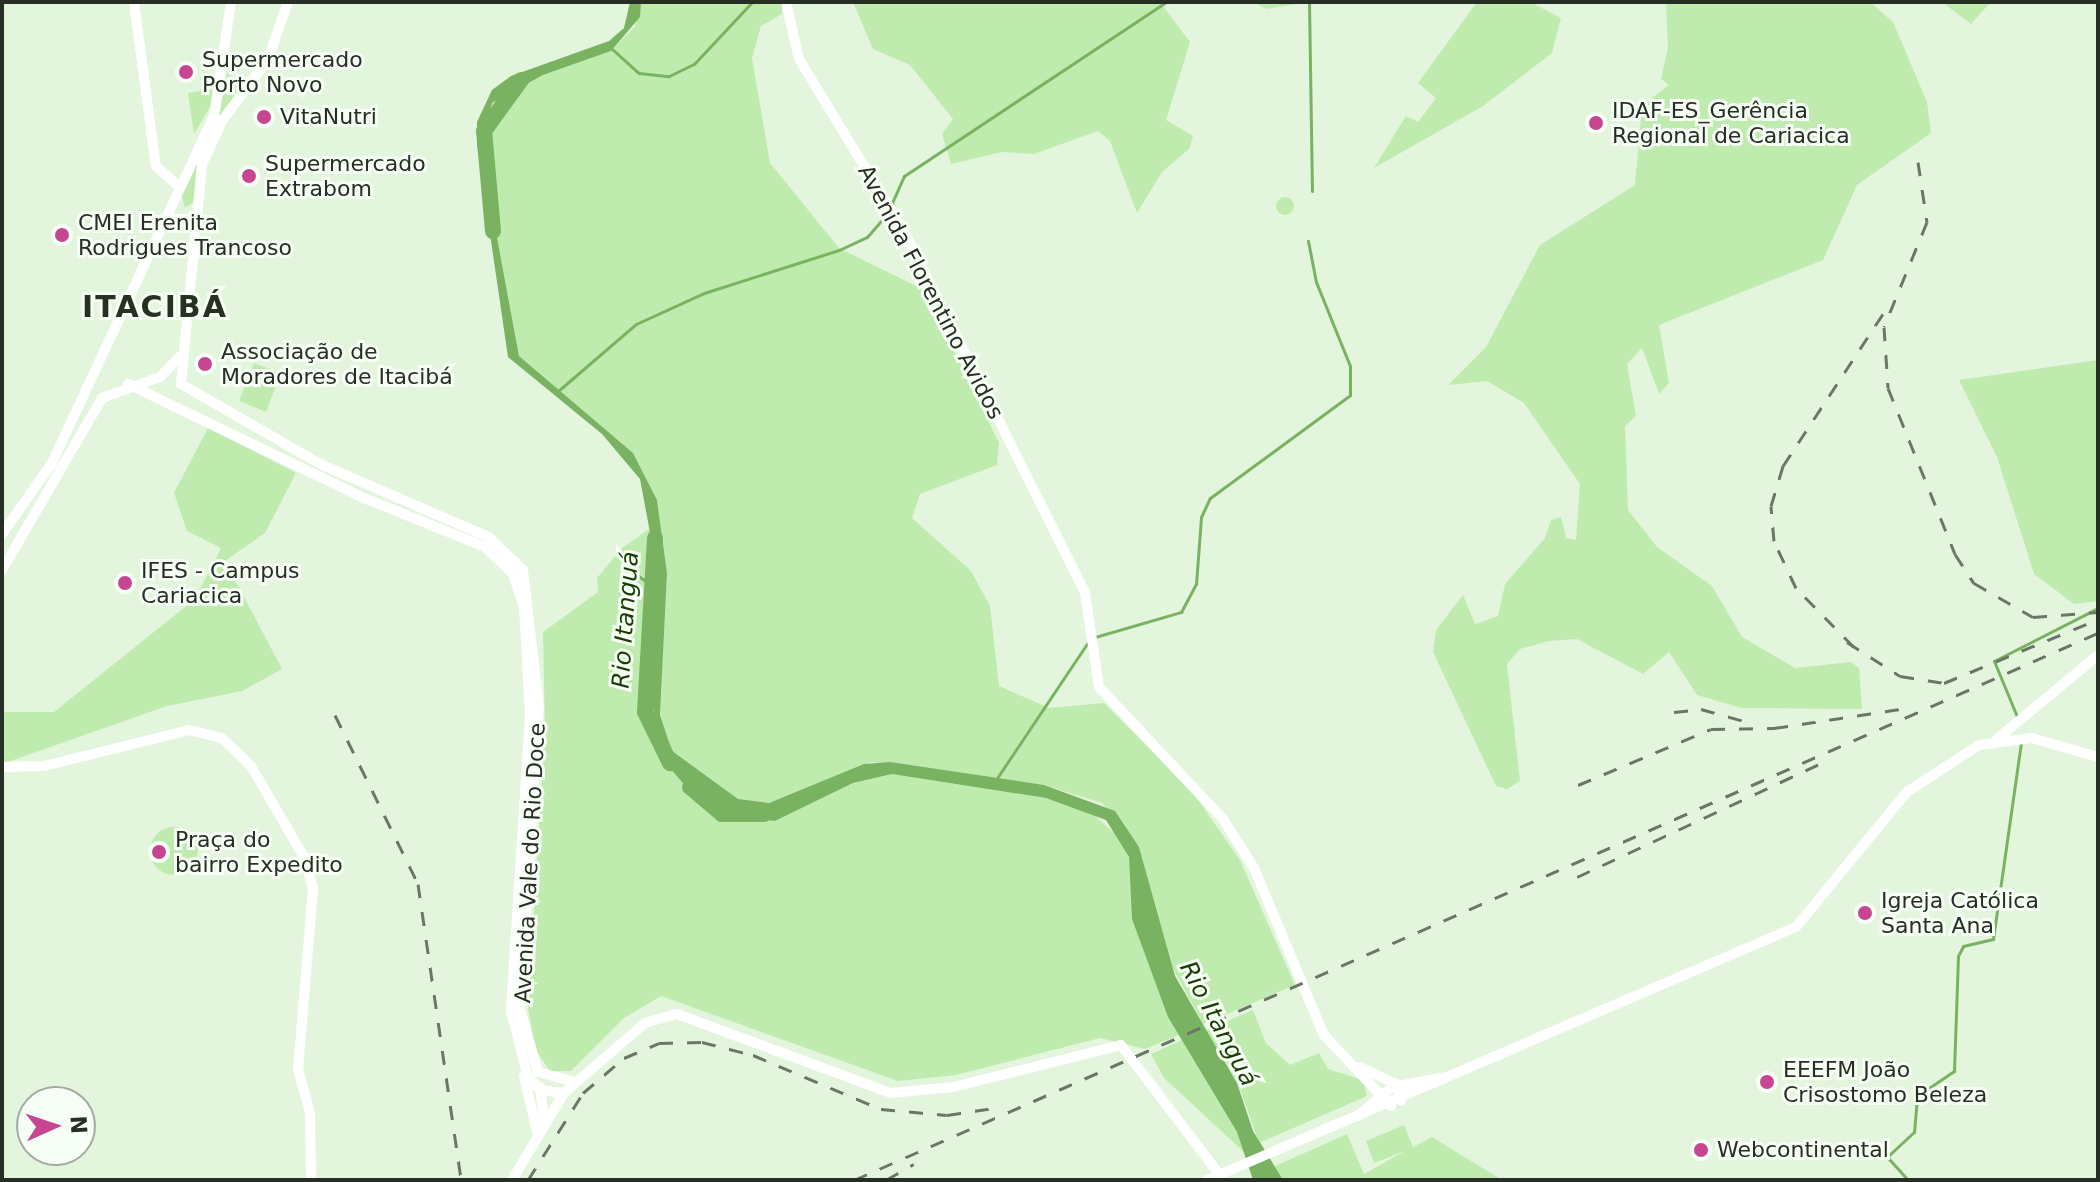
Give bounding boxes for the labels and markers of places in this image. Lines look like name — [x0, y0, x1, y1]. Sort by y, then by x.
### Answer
place label: Supermercado Porto Novo — [202, 46, 363, 98]
marker: Supermercado Porto Novo — [177, 63, 195, 81]
place label: IDAF-ES_Gerência Regional de Cariacica — [1612, 97, 1850, 148]
place label: VitaNutri — [280, 104, 377, 130]
marker: VitaNutri — [255, 108, 273, 126]
marker: IDAF-ES_Gerência Regional de Cariacica — [1587, 114, 1605, 132]
place label: Supermercado Extrabom — [265, 150, 426, 202]
marker: Supermercado Extrabom — [240, 167, 258, 185]
place label: CMEI Erenita Rodrigues Trancoso — [78, 209, 292, 260]
marker: CMEI Erenita Rodrigues Trancoso — [53, 226, 71, 244]
place label: Associação de Moradores de Itacibá — [221, 338, 453, 390]
marker: Associação de Moradores de Itacibá — [196, 355, 214, 373]
place label: IFES - Campus Cariacica — [141, 557, 300, 608]
marker: IFES - Campus Cariacica — [116, 574, 134, 592]
place label: Praça do bairro Expedito — [175, 826, 343, 878]
marker: Praça do bairro Expedito — [150, 843, 168, 861]
place label: Igreja Católica Santa Ana — [1881, 887, 2039, 938]
marker: Igreja Católica Santa Ana — [1856, 904, 1874, 922]
place label: EEEFM João Crisostomo Beleza — [1783, 1056, 1987, 1108]
marker: EEEFM João Crisostomo Beleza — [1758, 1073, 1776, 1091]
place label: Webcontinental — [1717, 1137, 1889, 1163]
marker: Webcontinental — [1692, 1141, 1710, 1159]

